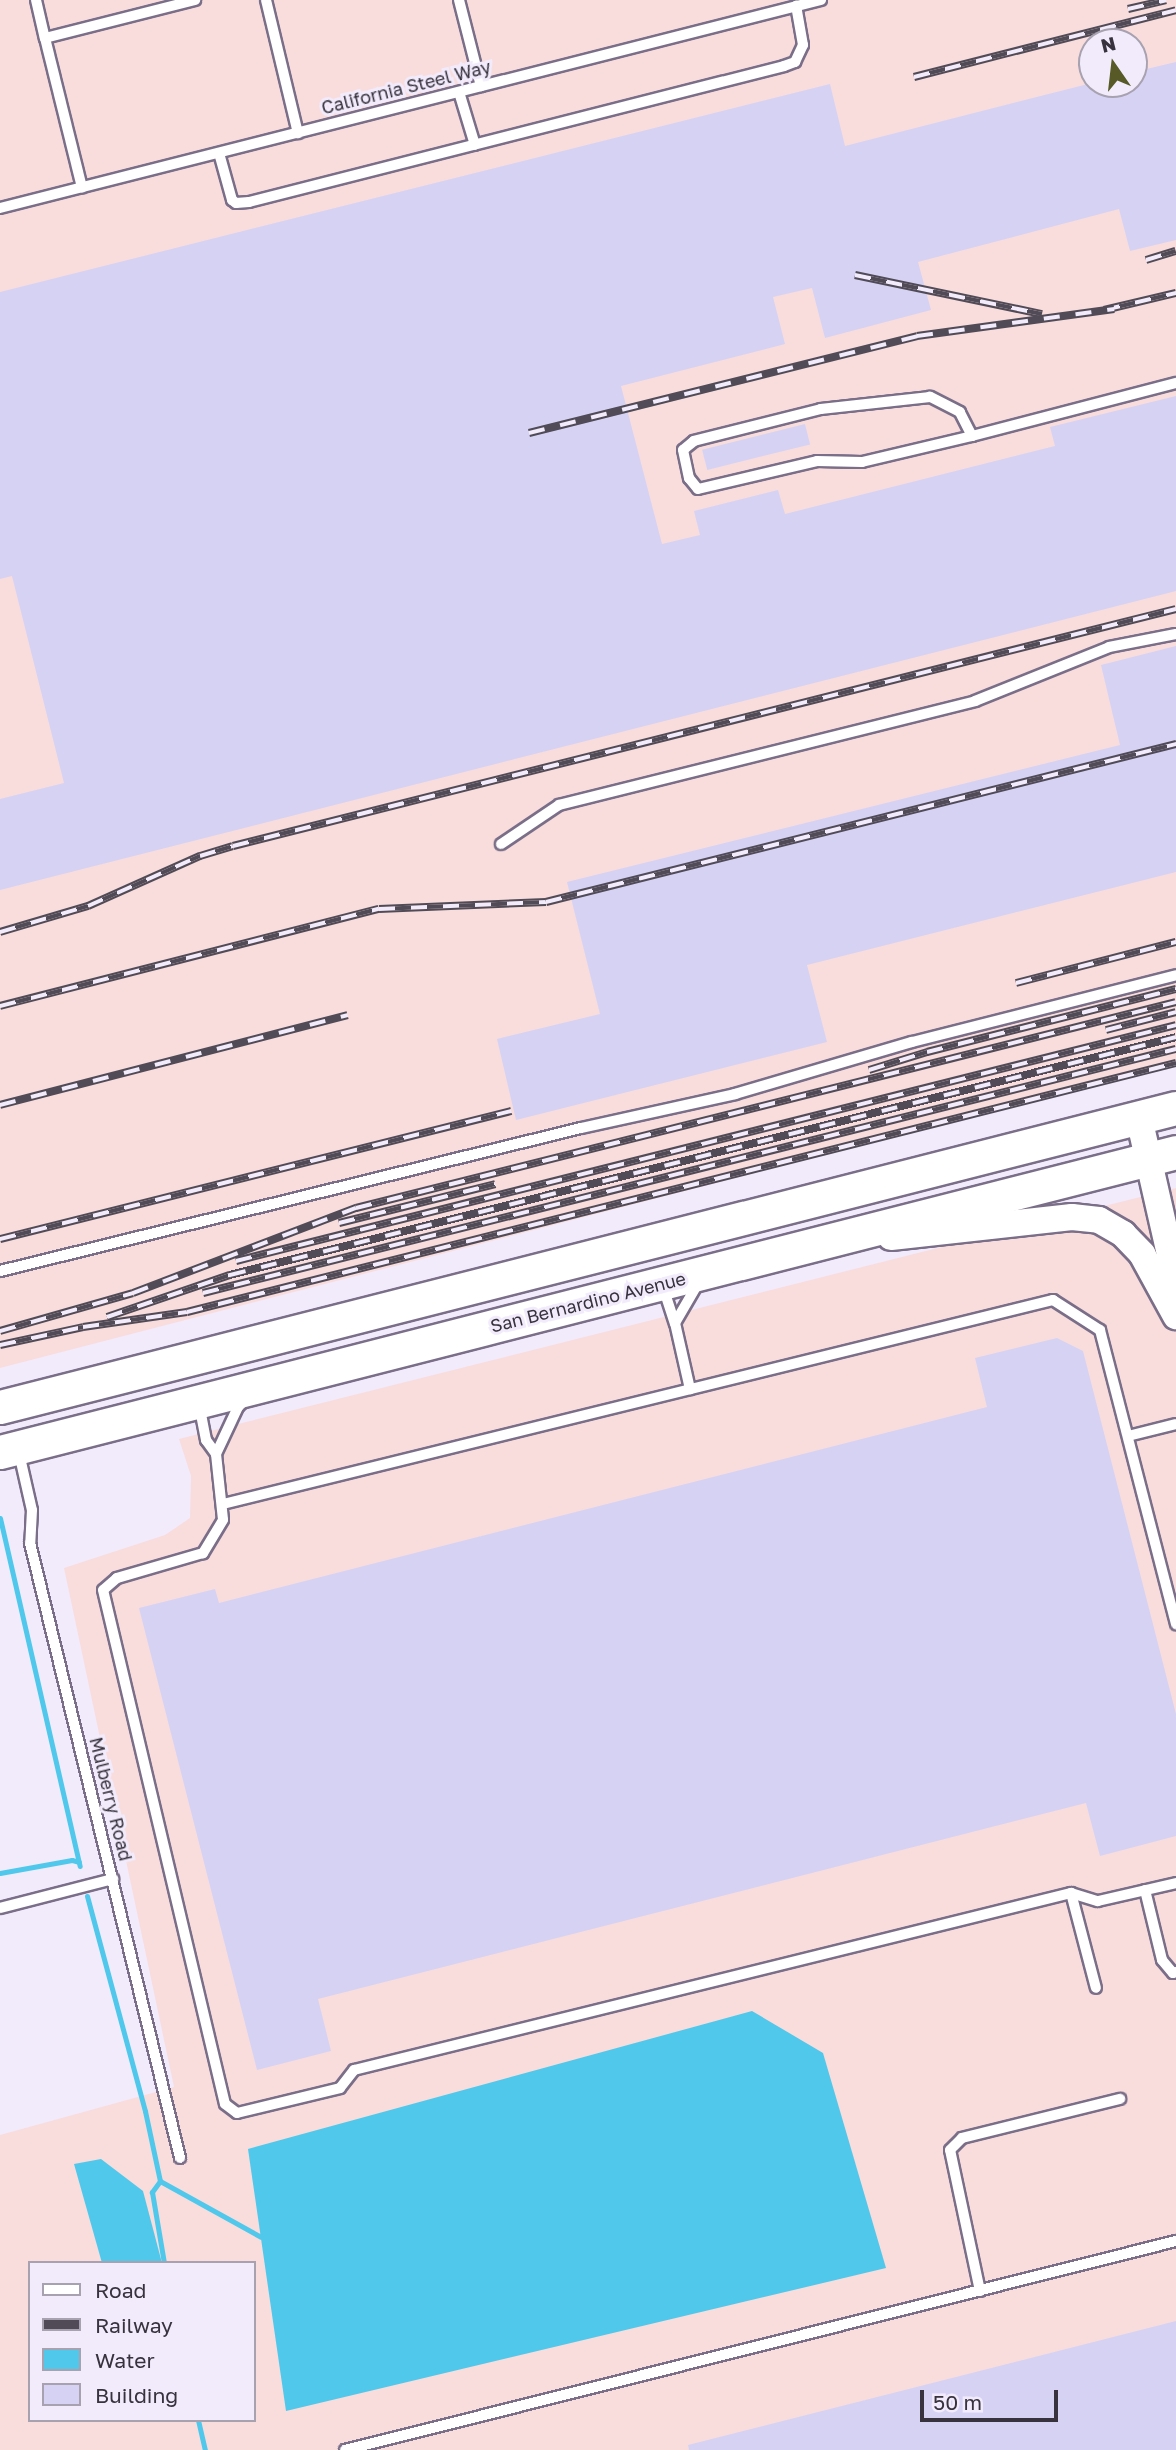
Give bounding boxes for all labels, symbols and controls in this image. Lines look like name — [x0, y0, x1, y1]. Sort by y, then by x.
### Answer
north arrow — [1078, 28, 1148, 98]
text: N — [1098, 31, 1118, 57]
street label: California Steel Way — [319, 56, 493, 118]
street label: San Bernardino Avenue — [488, 1267, 688, 1337]
street label: Mulberry Road — [85, 1735, 137, 1863]
legend — [28, 2261, 256, 2422]
text: Road — [95, 2277, 146, 2303]
text: Railway — [95, 2312, 173, 2338]
text: Water — [95, 2347, 155, 2373]
scale bar — [924, 2376, 1062, 2420]
text: Building — [95, 2382, 178, 2408]
text: 50 m — [933, 2389, 982, 2415]

